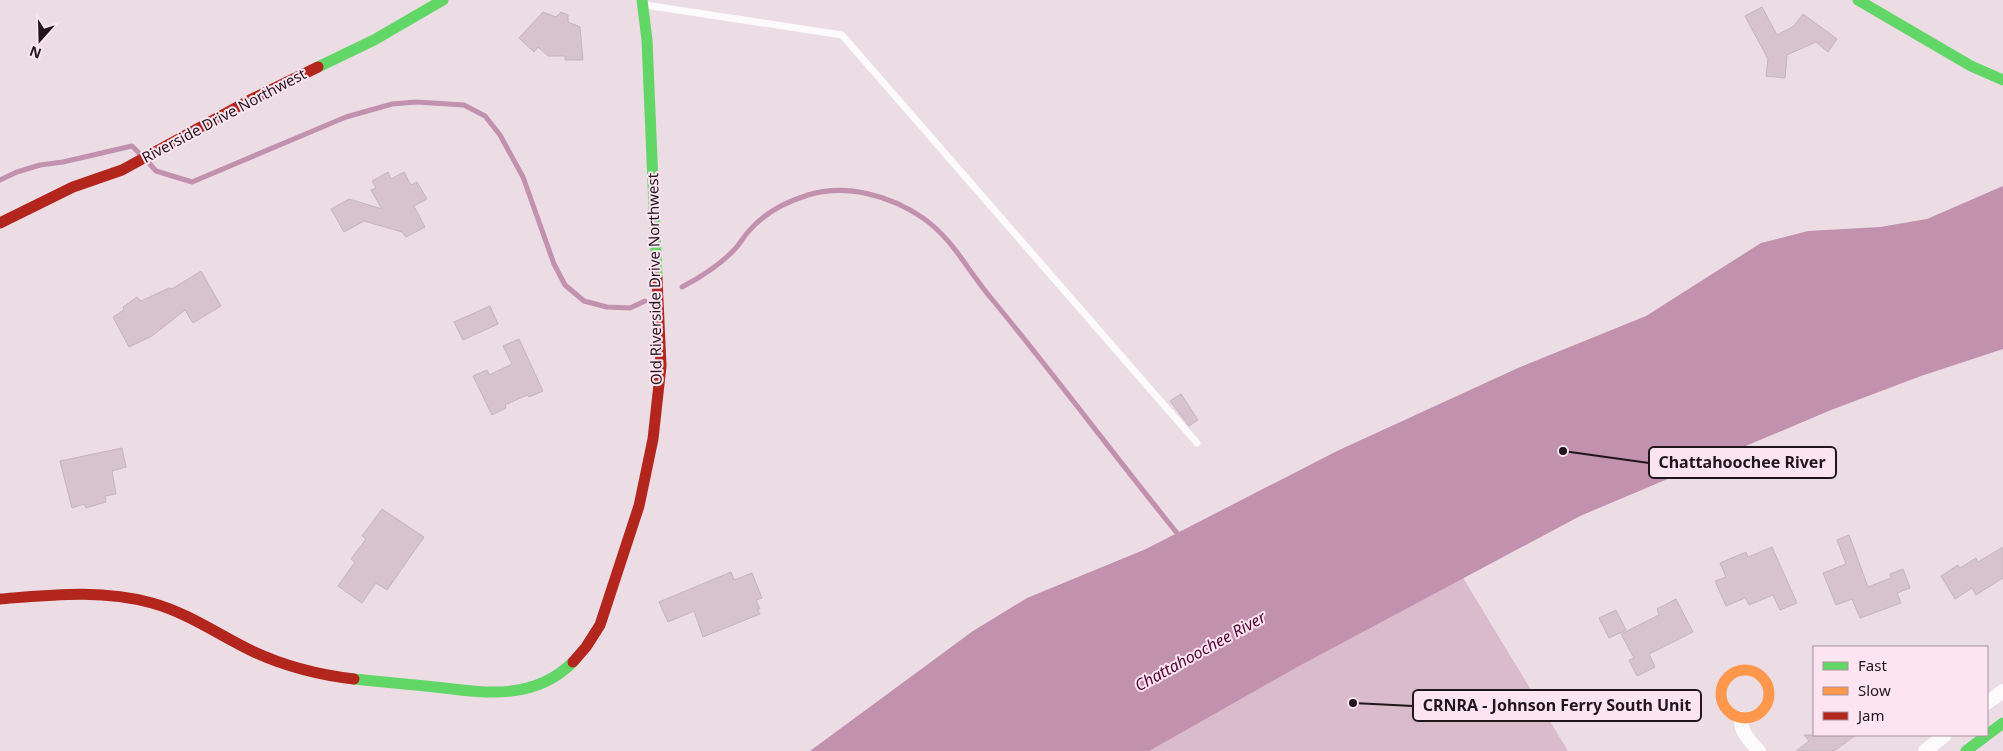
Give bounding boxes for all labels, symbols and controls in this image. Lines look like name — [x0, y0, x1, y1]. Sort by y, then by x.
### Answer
north arrow — [15, 15, 65, 65]
text: N — [27, 42, 44, 64]
street label: Riverside Drive Northwest — [138, 63, 310, 167]
street label: Old Riverside Drive Northwest — [642, 172, 666, 385]
callout: Chattahoochee River — [1649, 447, 1836, 478]
text: Chattahoochee River — [1658, 451, 1826, 473]
water label: Chattahoochee River — [1131, 606, 1270, 696]
legend — [1813, 646, 1988, 736]
text: Fast — [1858, 655, 1887, 675]
text: Slow — [1858, 680, 1891, 700]
callout: CRNRA - Johnson Ferry South Unit — [1413, 690, 1701, 721]
text: CRNRA - Johnson Ferry South Unit — [1423, 694, 1691, 716]
text: Jam — [1856, 705, 1885, 725]

